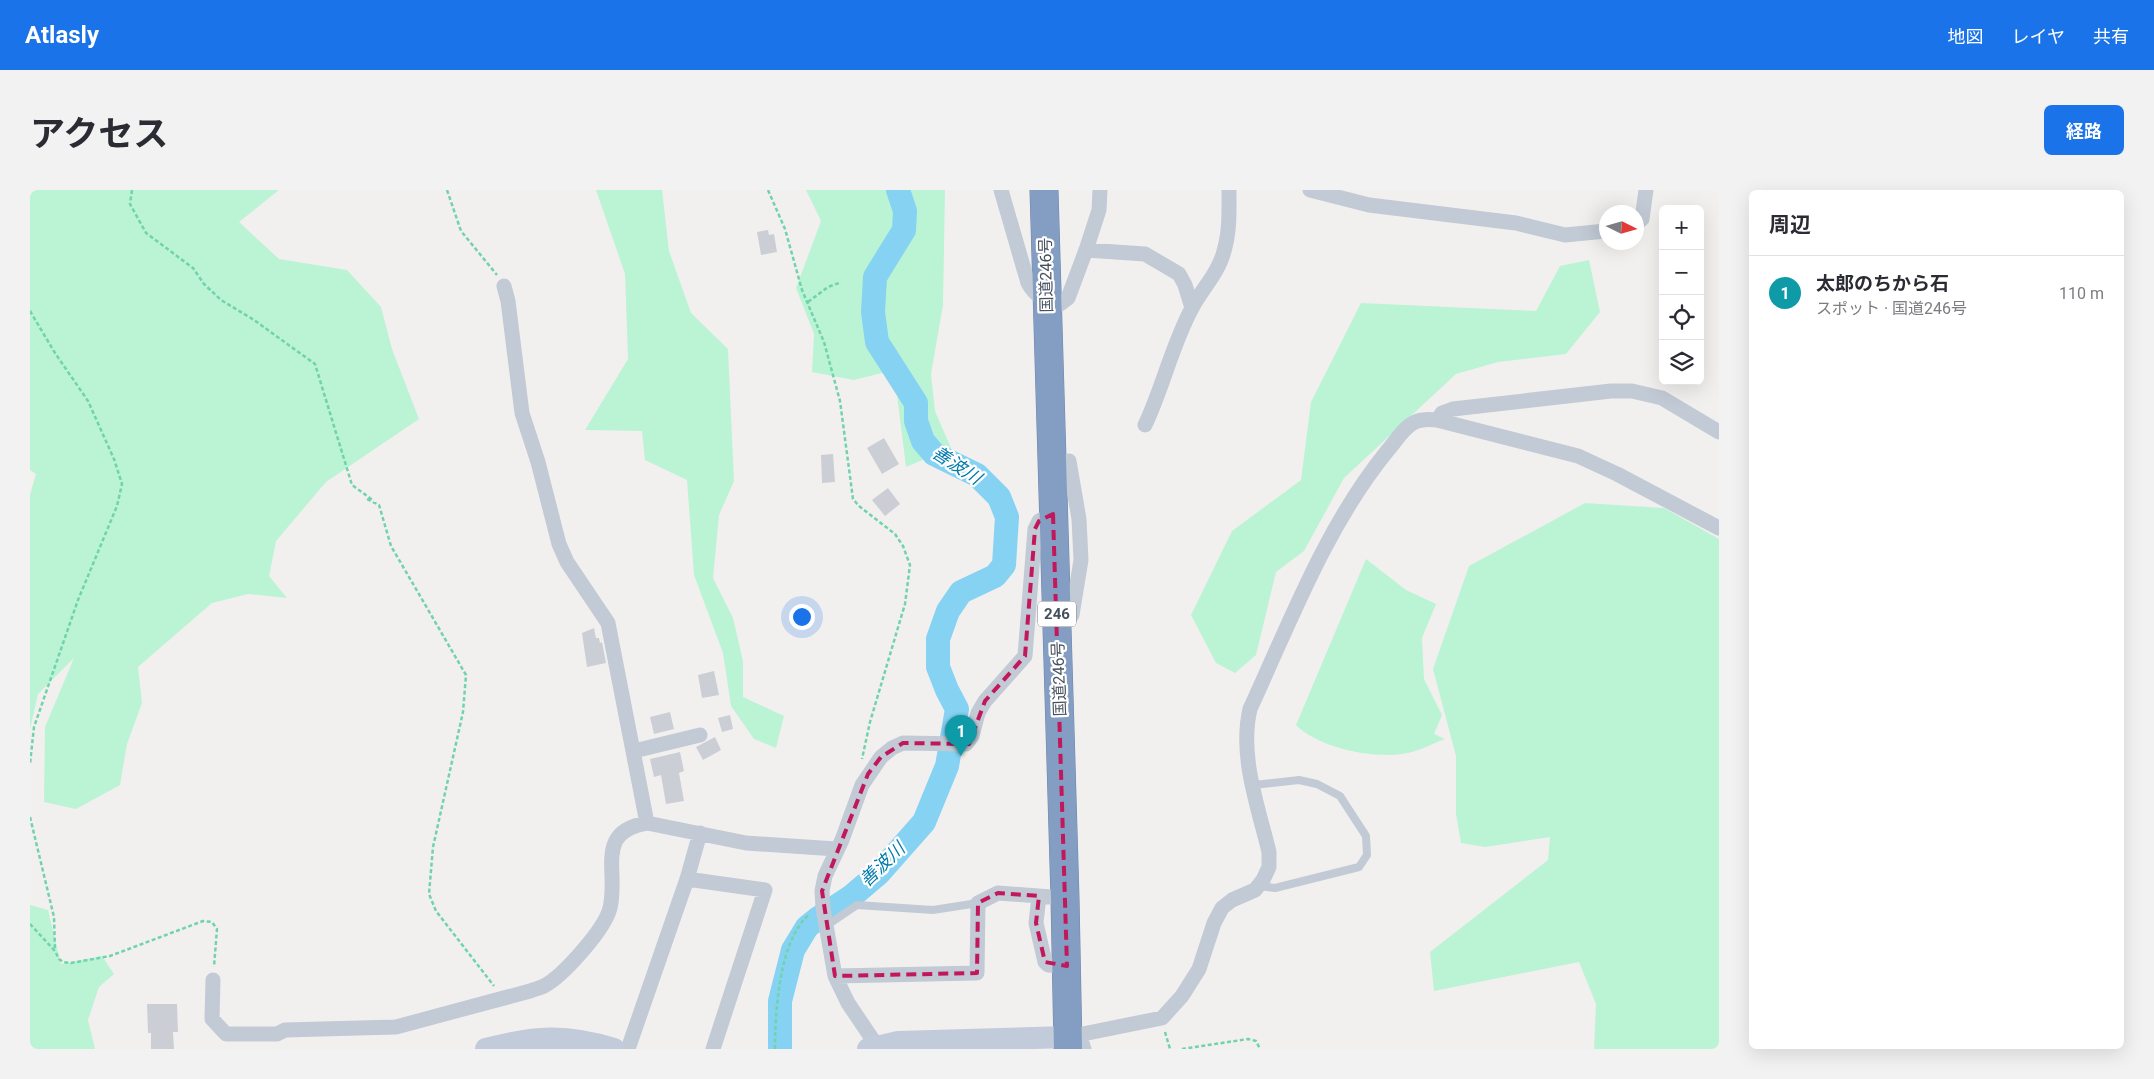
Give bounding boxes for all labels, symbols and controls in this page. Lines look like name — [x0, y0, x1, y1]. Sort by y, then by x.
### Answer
text: Atlasly — [25, 21, 99, 49]
text: 地図 — [1948, 26, 1984, 47]
text: レイヤ — [2012, 26, 2065, 47]
text: 共有 — [2093, 26, 2129, 47]
button: 経路 — [2044, 105, 2124, 155]
text: アクセス — [30, 114, 168, 155]
north arrow — [1599, 205, 1644, 250]
map controls — [1659, 205, 1704, 385]
button: + — [1659, 205, 1704, 250]
text: 周辺 — [1769, 213, 1811, 237]
street label: 国道246号 — [1036, 237, 1056, 313]
button: − — [1659, 250, 1704, 295]
text: 太郎のちから石 — [1816, 272, 1949, 295]
text: 1 — [1780, 284, 1790, 303]
text: 110 m — [2059, 284, 2104, 303]
button: locate — [1659, 295, 1704, 340]
text: スポット · 国道246号 — [1816, 299, 1967, 318]
button: layers — [1659, 340, 1704, 385]
water label: 善波川 — [929, 441, 987, 490]
road number: 246 — [1038, 602, 1076, 626]
your location — [789, 604, 815, 630]
street label: 国道246号 — [1048, 641, 1070, 717]
pin: 1 — [945, 715, 977, 756]
water label: 善波川 — [855, 836, 910, 890]

